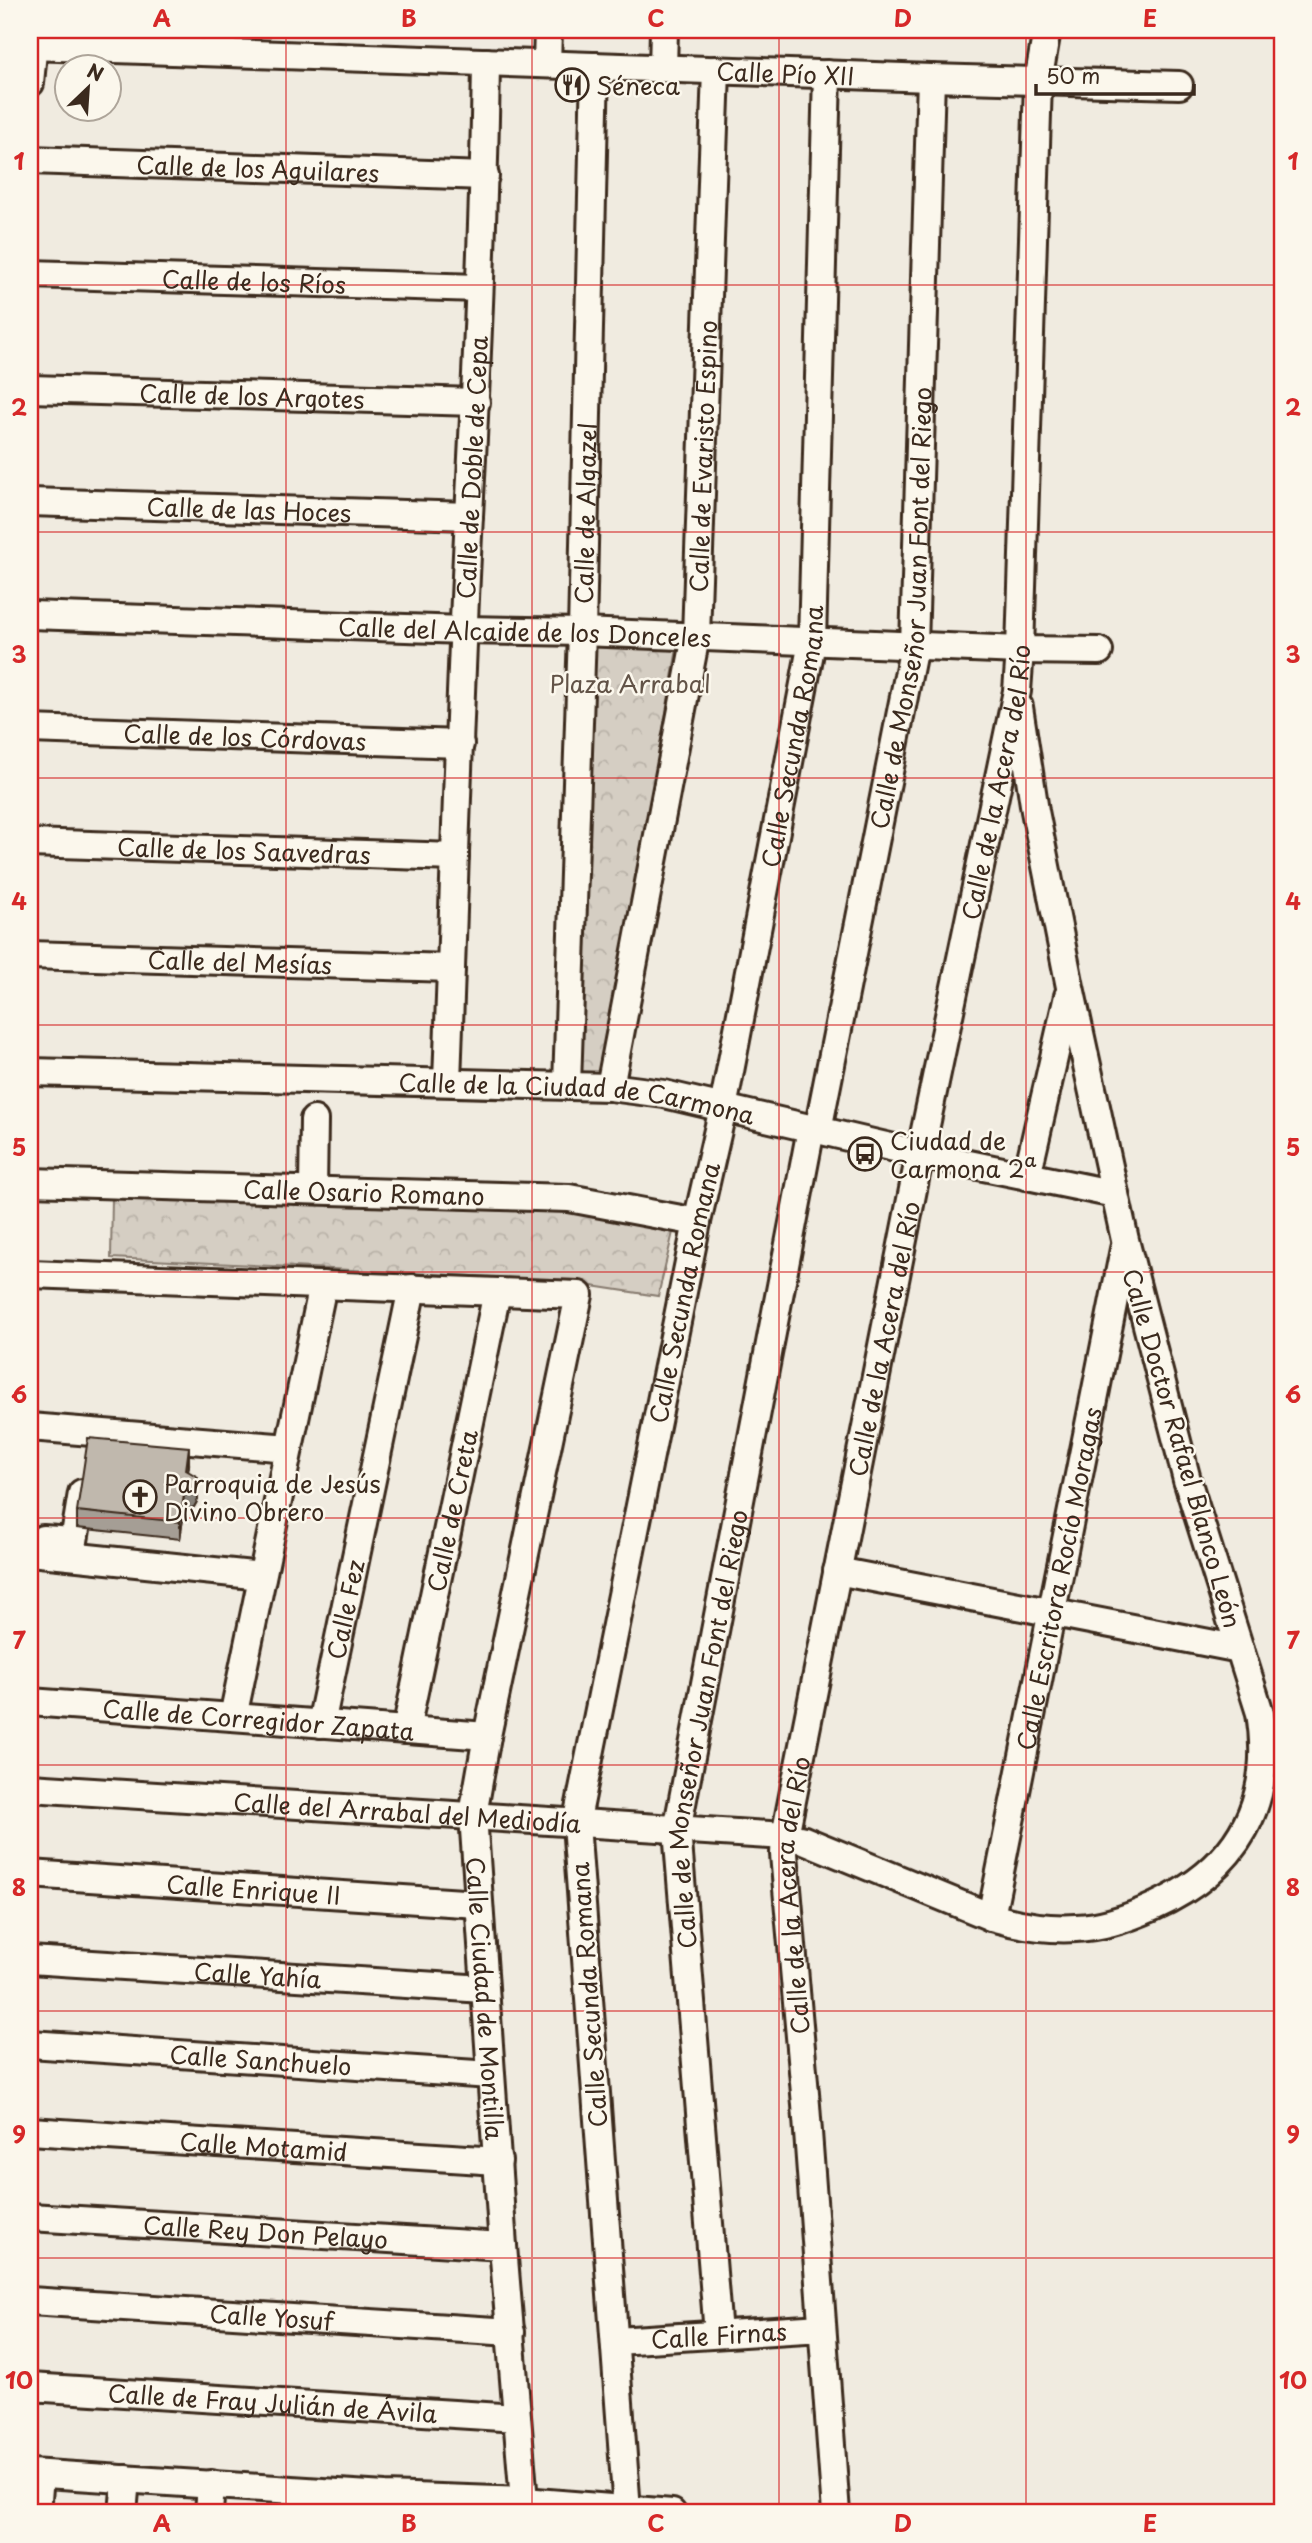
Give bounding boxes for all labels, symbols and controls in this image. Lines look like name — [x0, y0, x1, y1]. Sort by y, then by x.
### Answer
text: A — [153, 0, 171, 35]
text: B — [401, 0, 417, 35]
text: C — [647, 0, 665, 35]
text: D — [894, 0, 912, 35]
text: E — [1143, 0, 1157, 35]
north arrow — [52, 52, 122, 122]
street label: Calle Pío XII — [716, 52, 855, 93]
scale bar — [1036, 52, 1193, 96]
text: N — [83, 56, 108, 88]
text: 50 m — [1046, 59, 1100, 91]
restaurant icon: Séneca — [553, 66, 591, 104]
place label: Séneca — [596, 67, 680, 103]
text: 1 — [14, 143, 25, 178]
text: 1 — [1288, 143, 1299, 178]
street label: Calle de los Aguilares — [136, 146, 380, 190]
street label: Calle de los Ríos — [161, 260, 347, 302]
street label: Calle de Evaristo Espino — [680, 319, 725, 593]
street label: Calle de Doble de Cepa — [447, 335, 496, 600]
street label: Calle de los Argotes — [139, 374, 365, 417]
street label: Calle de Monseñor Juan Font del Riego — [860, 386, 940, 832]
text: 2 — [11, 389, 27, 424]
text: 2 — [1285, 389, 1301, 424]
street label: Calle de Algazel — [565, 422, 605, 604]
street label: Calle de las Hoces — [146, 488, 352, 530]
street label: Calle Secunda Romana — [751, 605, 831, 870]
street label: Calle del Alcaide de los Donceles — [338, 608, 712, 655]
text: 3 — [11, 636, 27, 671]
text: 3 — [1285, 636, 1301, 671]
street label: Calle de la Acera del Río — [952, 643, 1038, 923]
park label: Plaza Arrabal — [549, 665, 711, 701]
street label: Calle de los Córdovas — [123, 714, 367, 759]
street label: Calle de los Saavedras — [116, 828, 371, 872]
text: 4 — [11, 883, 27, 918]
text: 4 — [1285, 883, 1301, 918]
street label: Calle del Mesías — [147, 941, 333, 982]
street label: Calle de la Ciudad de Carmona — [398, 1064, 758, 1133]
place label: Ciudad de Carmona 2ª — [890, 1122, 1037, 1186]
text: 5 — [12, 1129, 26, 1164]
text: 5 — [1286, 1129, 1300, 1164]
bus stop icon: Ciudad de Carmona 2ª — [846, 1135, 884, 1173]
street label: Calle Secunda Romana — [639, 1159, 728, 1426]
street label: Calle Osario Romano — [243, 1170, 485, 1213]
street label: Calle de la Acera del Río — [839, 1198, 928, 1480]
street label: Calle Doctor Rafael Blanco León — [1114, 1264, 1252, 1632]
text: 6 — [11, 1376, 27, 1411]
text: 6 — [1285, 1376, 1301, 1411]
street label: Calle Escritora Rocío Moragas — [1007, 1404, 1110, 1753]
street label: Calle de Creta — [417, 1426, 486, 1595]
place label: Parroquia de Jesús Divino Obrero — [164, 1465, 381, 1529]
church icon: Parroquia de Jesús Divino Obrero — [121, 1478, 159, 1516]
street label: Calle de Monseñor Juan Font del Riego — [659, 1506, 756, 1950]
street label: Calle Fez — [317, 1556, 373, 1663]
text: 7 — [12, 1622, 26, 1657]
text: 7 — [1286, 1622, 1300, 1657]
street label: Calle de Corregidor Zapata — [101, 1689, 416, 1749]
street label: Calle de la Acera del Río — [766, 1753, 818, 2036]
street label: Calle del Arrabal del Mediodía — [232, 1783, 582, 1841]
street label: Calle Ciudad de Montilla — [458, 1856, 514, 2141]
street label: Calle Secunda Romana — [561, 1861, 615, 2129]
street label: Calle Enrique II — [165, 1865, 342, 1913]
text: 8 — [12, 1869, 26, 1904]
text: 8 — [1286, 1869, 1300, 1904]
street label: Calle Yahía — [193, 1953, 322, 1997]
street label: Calle Sanchuelo — [168, 2035, 353, 2084]
text: 9 — [12, 2116, 26, 2151]
text: 9 — [1286, 2116, 1300, 2151]
street label: Calle Motamid — [178, 2123, 349, 2169]
street label: Calle Rey Don Pelayo — [142, 2206, 389, 2257]
street label: Calle Yosuf — [208, 2295, 337, 2339]
street label: Calle Firnas — [650, 2312, 788, 2357]
text: 10 — [5, 2362, 33, 2397]
text: 10 — [1279, 2362, 1307, 2397]
street label: Calle de Fray Julián de Ávila — [107, 2374, 438, 2431]
text: A — [153, 2505, 171, 2540]
text: B — [401, 2505, 417, 2540]
text: C — [647, 2505, 665, 2540]
text: D — [894, 2505, 912, 2540]
text: E — [1143, 2505, 1157, 2540]

